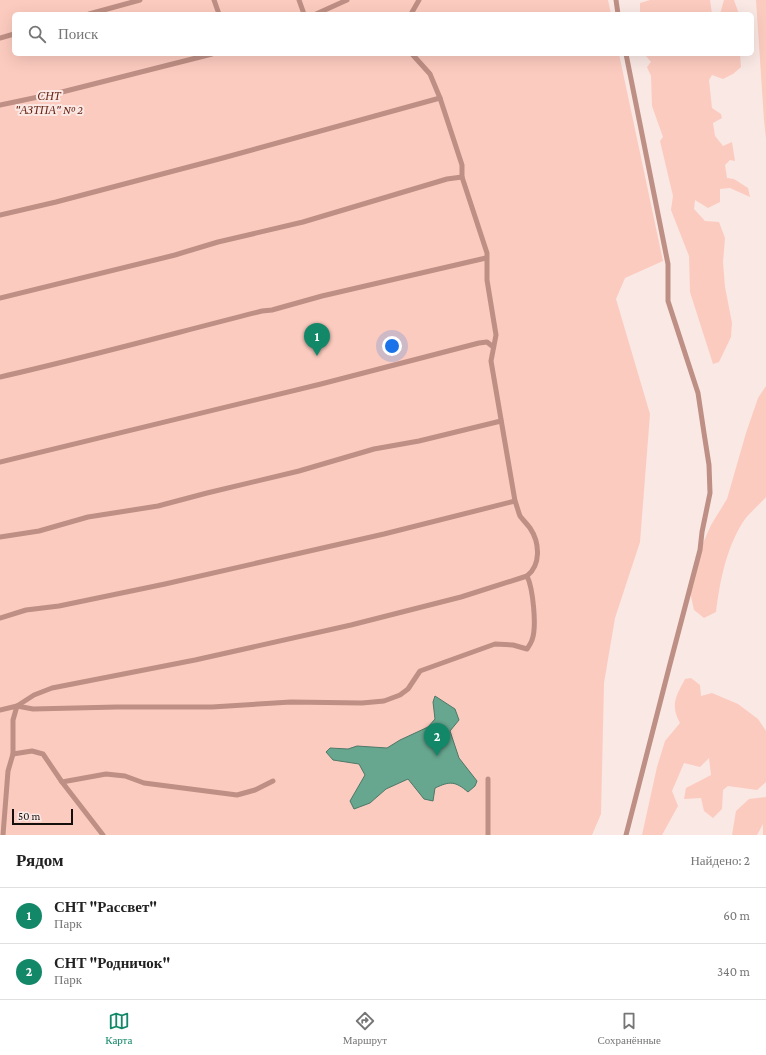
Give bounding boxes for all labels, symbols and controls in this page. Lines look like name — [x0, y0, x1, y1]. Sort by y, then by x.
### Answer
search box — [12, 12, 754, 56]
icon: search — [26, 23, 48, 45]
text: Поиск — [58, 26, 98, 42]
park label: СНТ "АЗТПА" № 2 — [15, 89, 83, 117]
pin: 1 — [304, 323, 330, 356]
your location — [382, 336, 402, 356]
pin: 2 — [424, 723, 450, 756]
scale bar — [12, 807, 73, 826]
text: 50 m — [18, 810, 40, 822]
text: Рядом — [16, 851, 64, 870]
text: Найдено: 2 — [690, 853, 750, 868]
text: СНТ "Рассвет" — [54, 899, 157, 915]
text: 1 — [27, 908, 31, 923]
text: 60 m — [723, 908, 750, 923]
text: Парк — [54, 916, 82, 931]
text: СНТ "Родничок" — [54, 955, 170, 971]
text: 2 — [26, 964, 32, 979]
text: 340 m — [717, 964, 750, 979]
text: Парк — [54, 972, 82, 987]
tab: Карта — [105, 1010, 132, 1046]
tab: Маршрут — [343, 1010, 387, 1046]
tab: Сохранённые — [598, 1010, 661, 1046]

